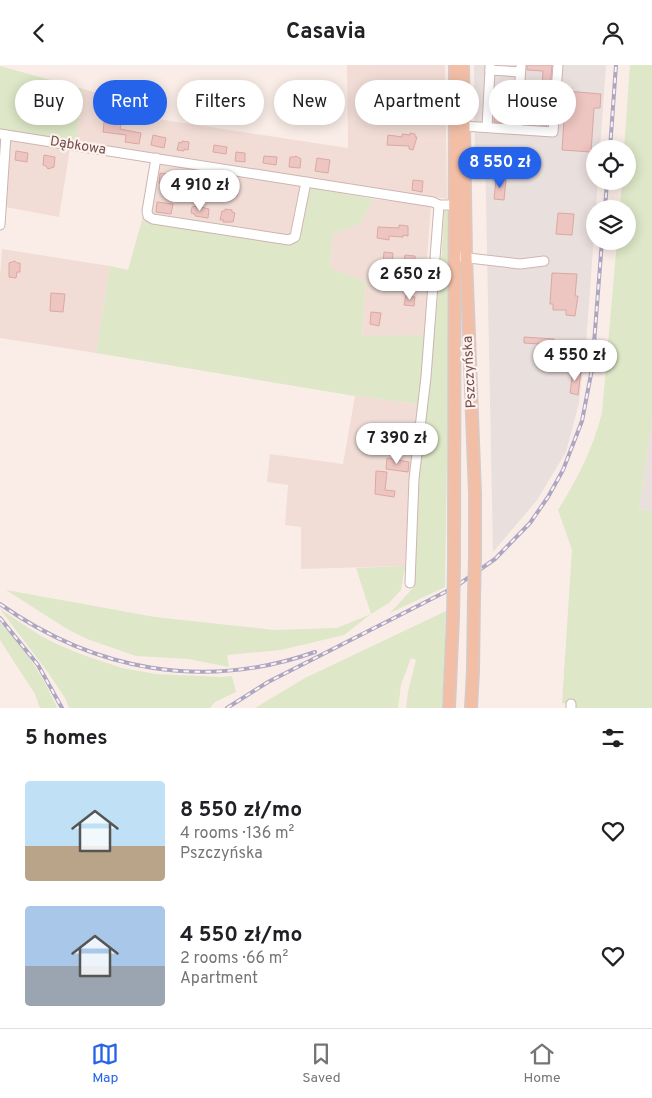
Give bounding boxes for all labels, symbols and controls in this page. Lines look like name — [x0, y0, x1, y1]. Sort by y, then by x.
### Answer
icon: back — [25, 19, 53, 47]
text: Casavia — [286, 19, 366, 46]
icon: person — [599, 19, 627, 47]
chip: Buy — [15, 80, 83, 125]
chip: Rent — [93, 80, 167, 125]
chip: Filters — [177, 80, 264, 125]
chip: New — [274, 80, 345, 125]
chip: Apartment — [355, 80, 479, 125]
chip: House — [489, 80, 576, 125]
street label: Dąbkowa — [49, 133, 107, 159]
map controls — [586, 140, 636, 250]
button: locate — [586, 140, 636, 190]
pin: 8 550 zł — [448, 147, 552, 189]
text: 8 550 zł — [469, 153, 531, 173]
pin: 4 910 zł — [148, 169, 252, 212]
text: 4 910 zł — [171, 176, 229, 196]
button: layers — [586, 200, 636, 250]
pin: 2 650 zł — [358, 259, 462, 301]
text: 2 650 zł — [379, 265, 441, 285]
street label: Pszczyńska — [460, 335, 480, 409]
pin: 4 550 zł — [523, 339, 627, 382]
text: 4 550 zł — [544, 346, 606, 366]
pin: 7 390 zł — [345, 423, 449, 465]
text: 7 390 zł — [367, 429, 427, 449]
icon: filters — [599, 724, 627, 752]
text: 5 homes — [25, 725, 108, 752]
text: 8 550 zł/mo — [180, 797, 302, 824]
icon: home — [65, 801, 125, 861]
icon: heart — [599, 817, 627, 845]
text: 4 rooms · 136 m² — [180, 824, 294, 844]
text: Pszczyńska — [180, 844, 263, 864]
text: 4 550 zł/mo — [180, 922, 302, 949]
icon: home — [65, 926, 125, 986]
icon: heart — [599, 942, 627, 970]
text: 2 rooms · 66 m² — [180, 949, 288, 969]
text: Apartment — [180, 969, 258, 989]
tab: Map — [91, 1040, 119, 1087]
tab: Saved — [302, 1040, 341, 1087]
tab: Home — [523, 1040, 561, 1087]

